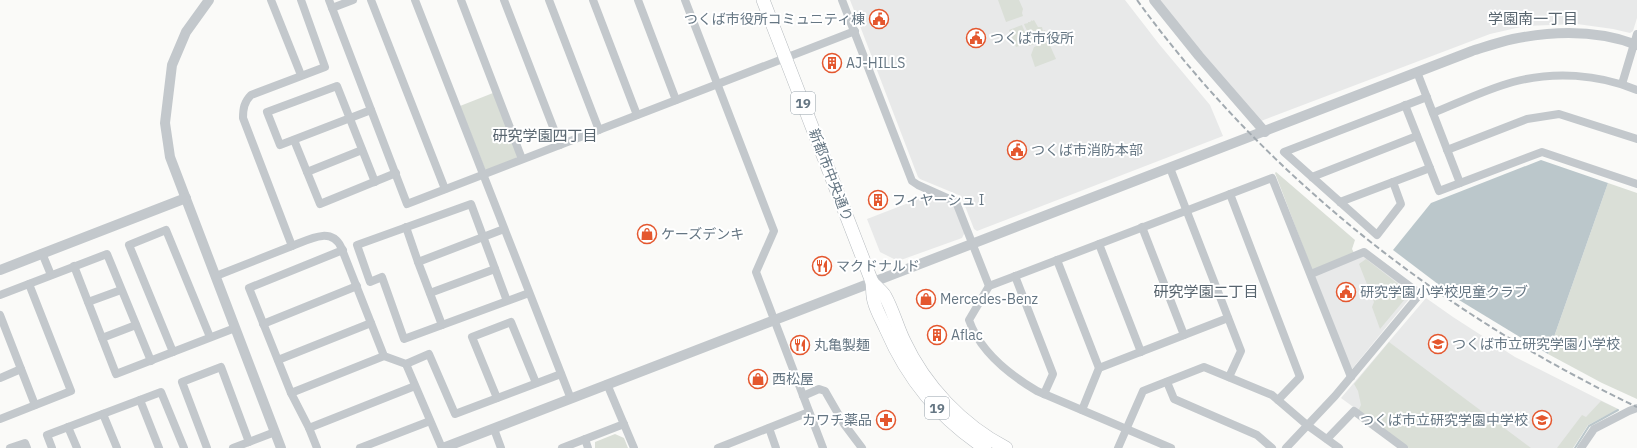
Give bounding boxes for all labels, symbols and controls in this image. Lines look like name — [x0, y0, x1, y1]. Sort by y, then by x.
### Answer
public building icon: つくば市役所コミュニティ棟 — [868, 8, 890, 30]
district label: 学園南一丁目 — [1488, 9, 1578, 28]
place label: つくば市役所コミュニティ棟 — [684, 10, 865, 28]
public building icon: つくば市役所 — [965, 27, 987, 49]
place label: つくば市役所 — [990, 29, 1074, 47]
building icon: AJ-HILLS — [821, 52, 843, 74]
place label: AJ-HILLS — [846, 54, 905, 72]
road number: 19 — [791, 92, 815, 114]
district label: 研究学園四丁目 — [492, 126, 598, 145]
street label: 新都市中央通り — [805, 126, 857, 224]
public building icon: つくば市消防本部 — [1006, 139, 1028, 161]
place label: つくば市消防本部 — [1031, 141, 1143, 159]
building icon: フィヤーシュ I — [867, 189, 889, 211]
place label: フィヤーシュ I — [892, 191, 984, 209]
shop icon: ケーズデンキ — [636, 223, 658, 245]
place label: ケーズデンキ — [661, 225, 744, 243]
restaurant icon: マクドナルド — [811, 255, 833, 277]
place label: マクドナルド — [836, 257, 920, 275]
public building icon: 研究学園小学校児童クラブ — [1335, 281, 1357, 303]
district label: 研究学園二丁目 — [1153, 282, 1259, 301]
place label: 研究学園小学校児童クラブ — [1360, 283, 1528, 301]
shop icon: Mercedes-Benz — [915, 288, 937, 310]
place label: Mercedes-Benz — [940, 290, 1039, 308]
building icon: Aflac — [926, 324, 948, 346]
place label: Aflac — [951, 326, 983, 344]
school or university icon: つくば市立研究学園小学校 — [1427, 333, 1449, 355]
restaurant icon: 丸亀製麺 — [789, 334, 811, 356]
place label: つくば市立研究学園小学校 — [1452, 335, 1620, 353]
place label: 丸亀製麺 — [814, 336, 870, 354]
shop icon: 西松屋 — [747, 368, 769, 390]
place label: 西松屋 — [772, 370, 814, 388]
road number: 19 — [925, 397, 949, 419]
pharmacy icon: カワチ薬品 — [875, 409, 897, 431]
school or university icon: つくば市立研究学園中学校 — [1531, 409, 1553, 431]
place label: カワチ薬品 — [802, 411, 872, 429]
place label: つくば市立研究学園中学校 — [1360, 411, 1528, 429]

